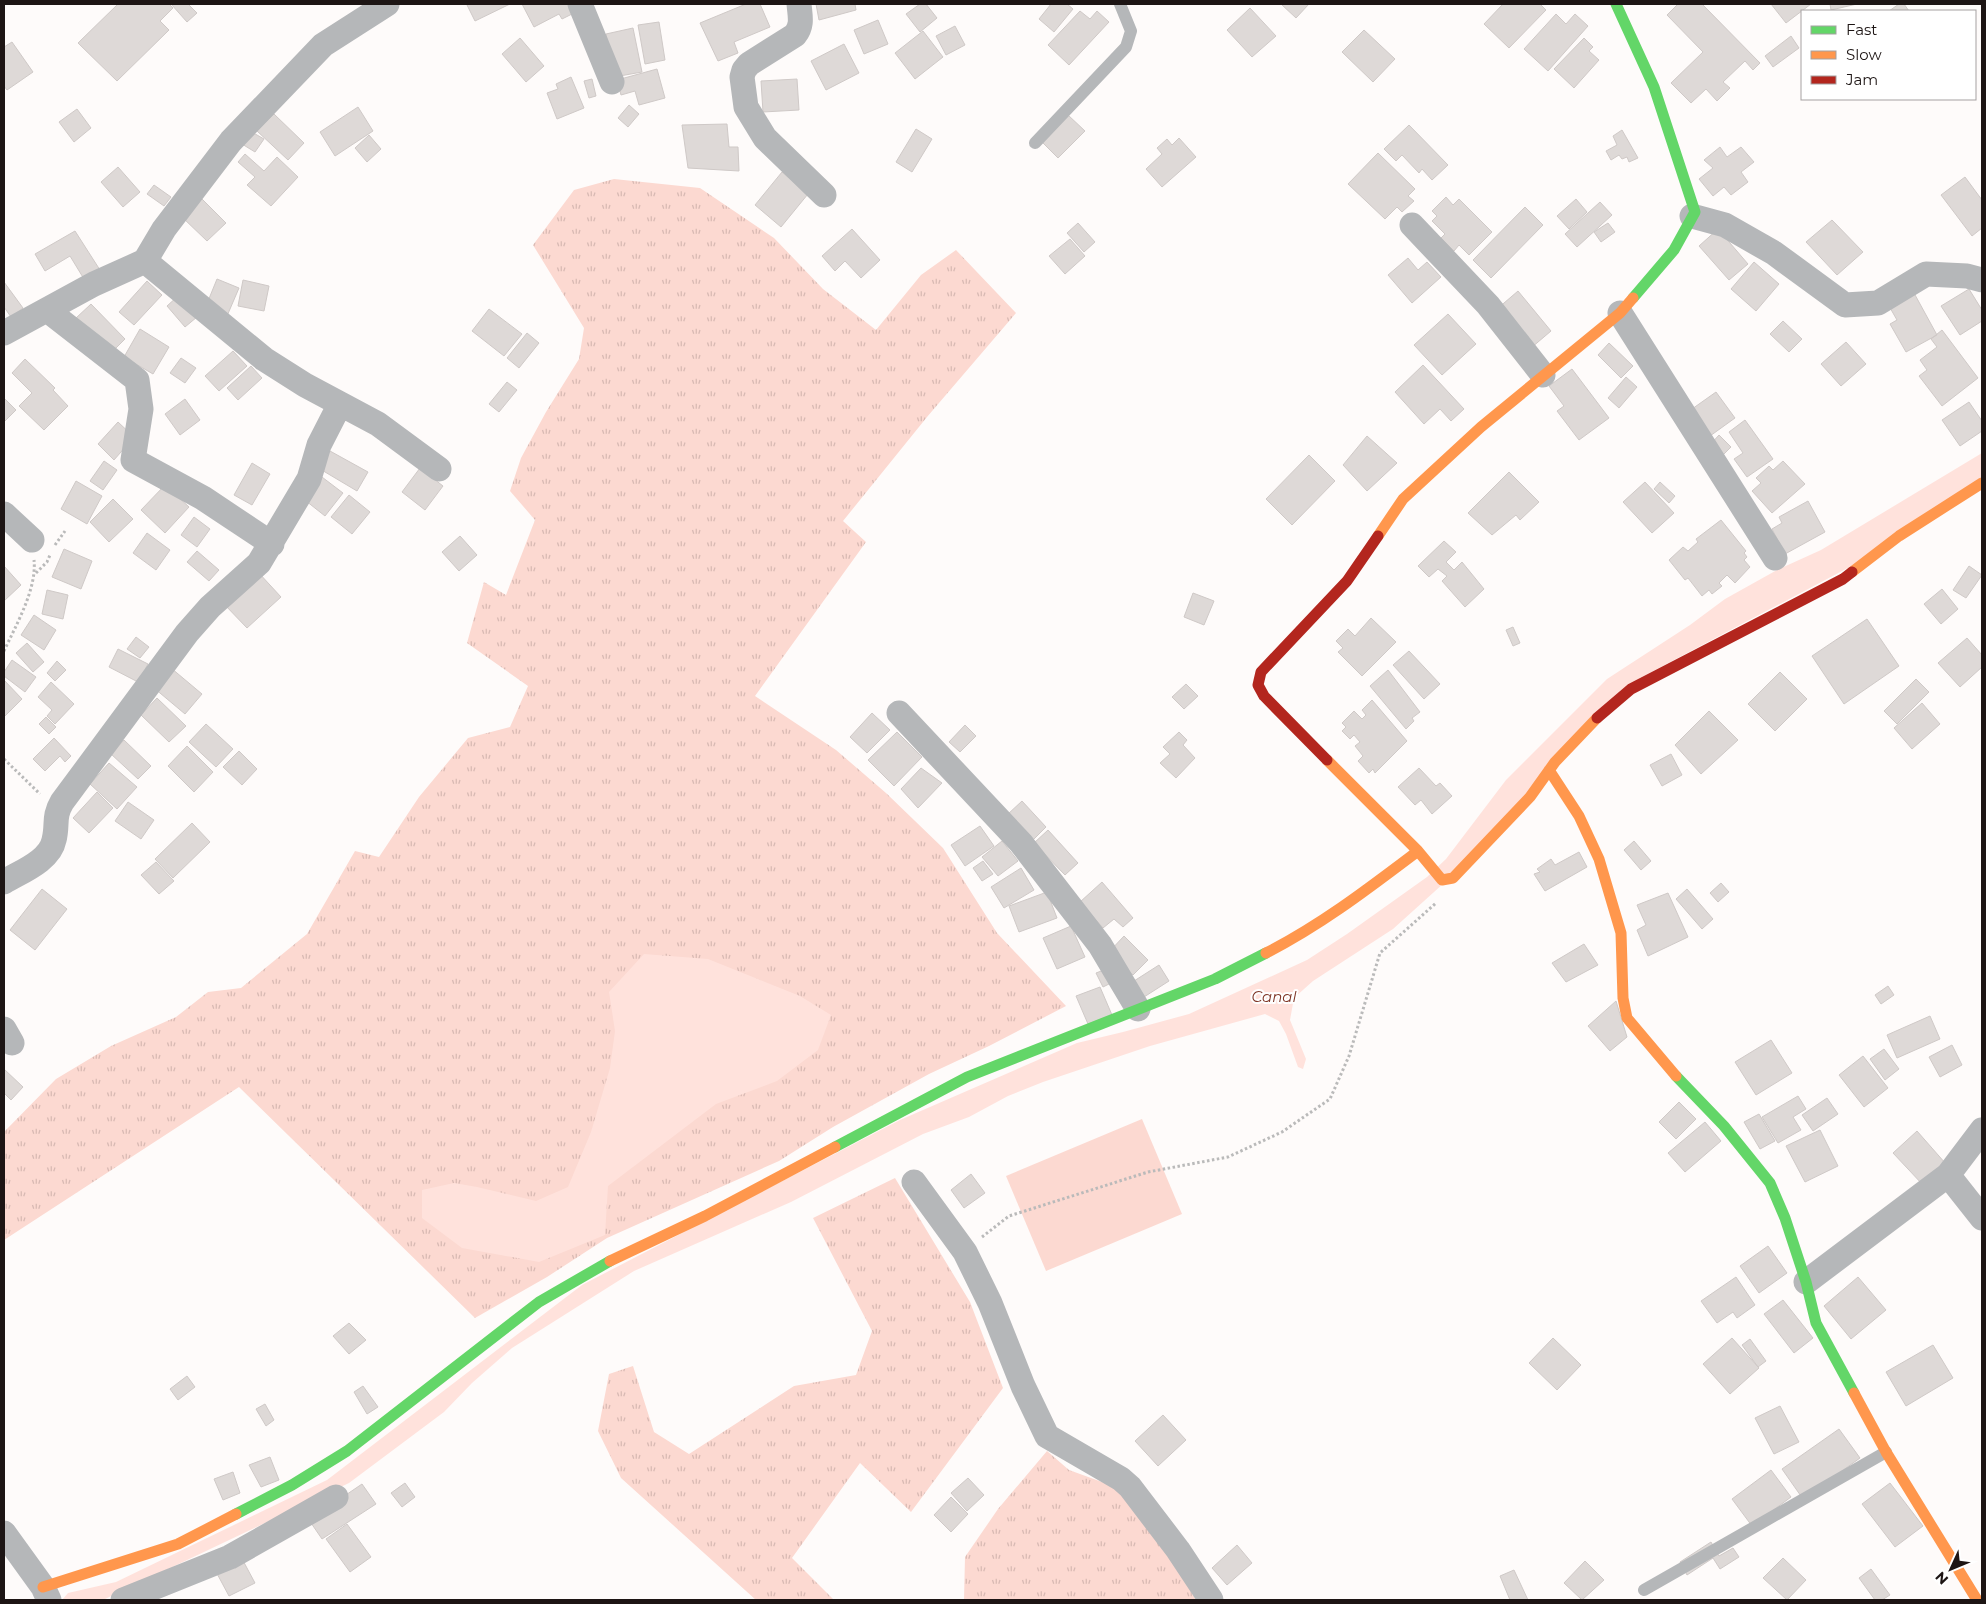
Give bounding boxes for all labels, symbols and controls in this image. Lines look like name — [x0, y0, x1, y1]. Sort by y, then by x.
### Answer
legend — [1801, 10, 1976, 100]
text: Fast — [1846, 20, 1877, 39]
text: Slow — [1846, 45, 1882, 64]
text: Jam — [1845, 70, 1878, 89]
water label: Canal — [1252, 987, 1296, 1006]
north arrow — [1926, 1544, 1976, 1594]
text: N — [1931, 1568, 1952, 1588]

